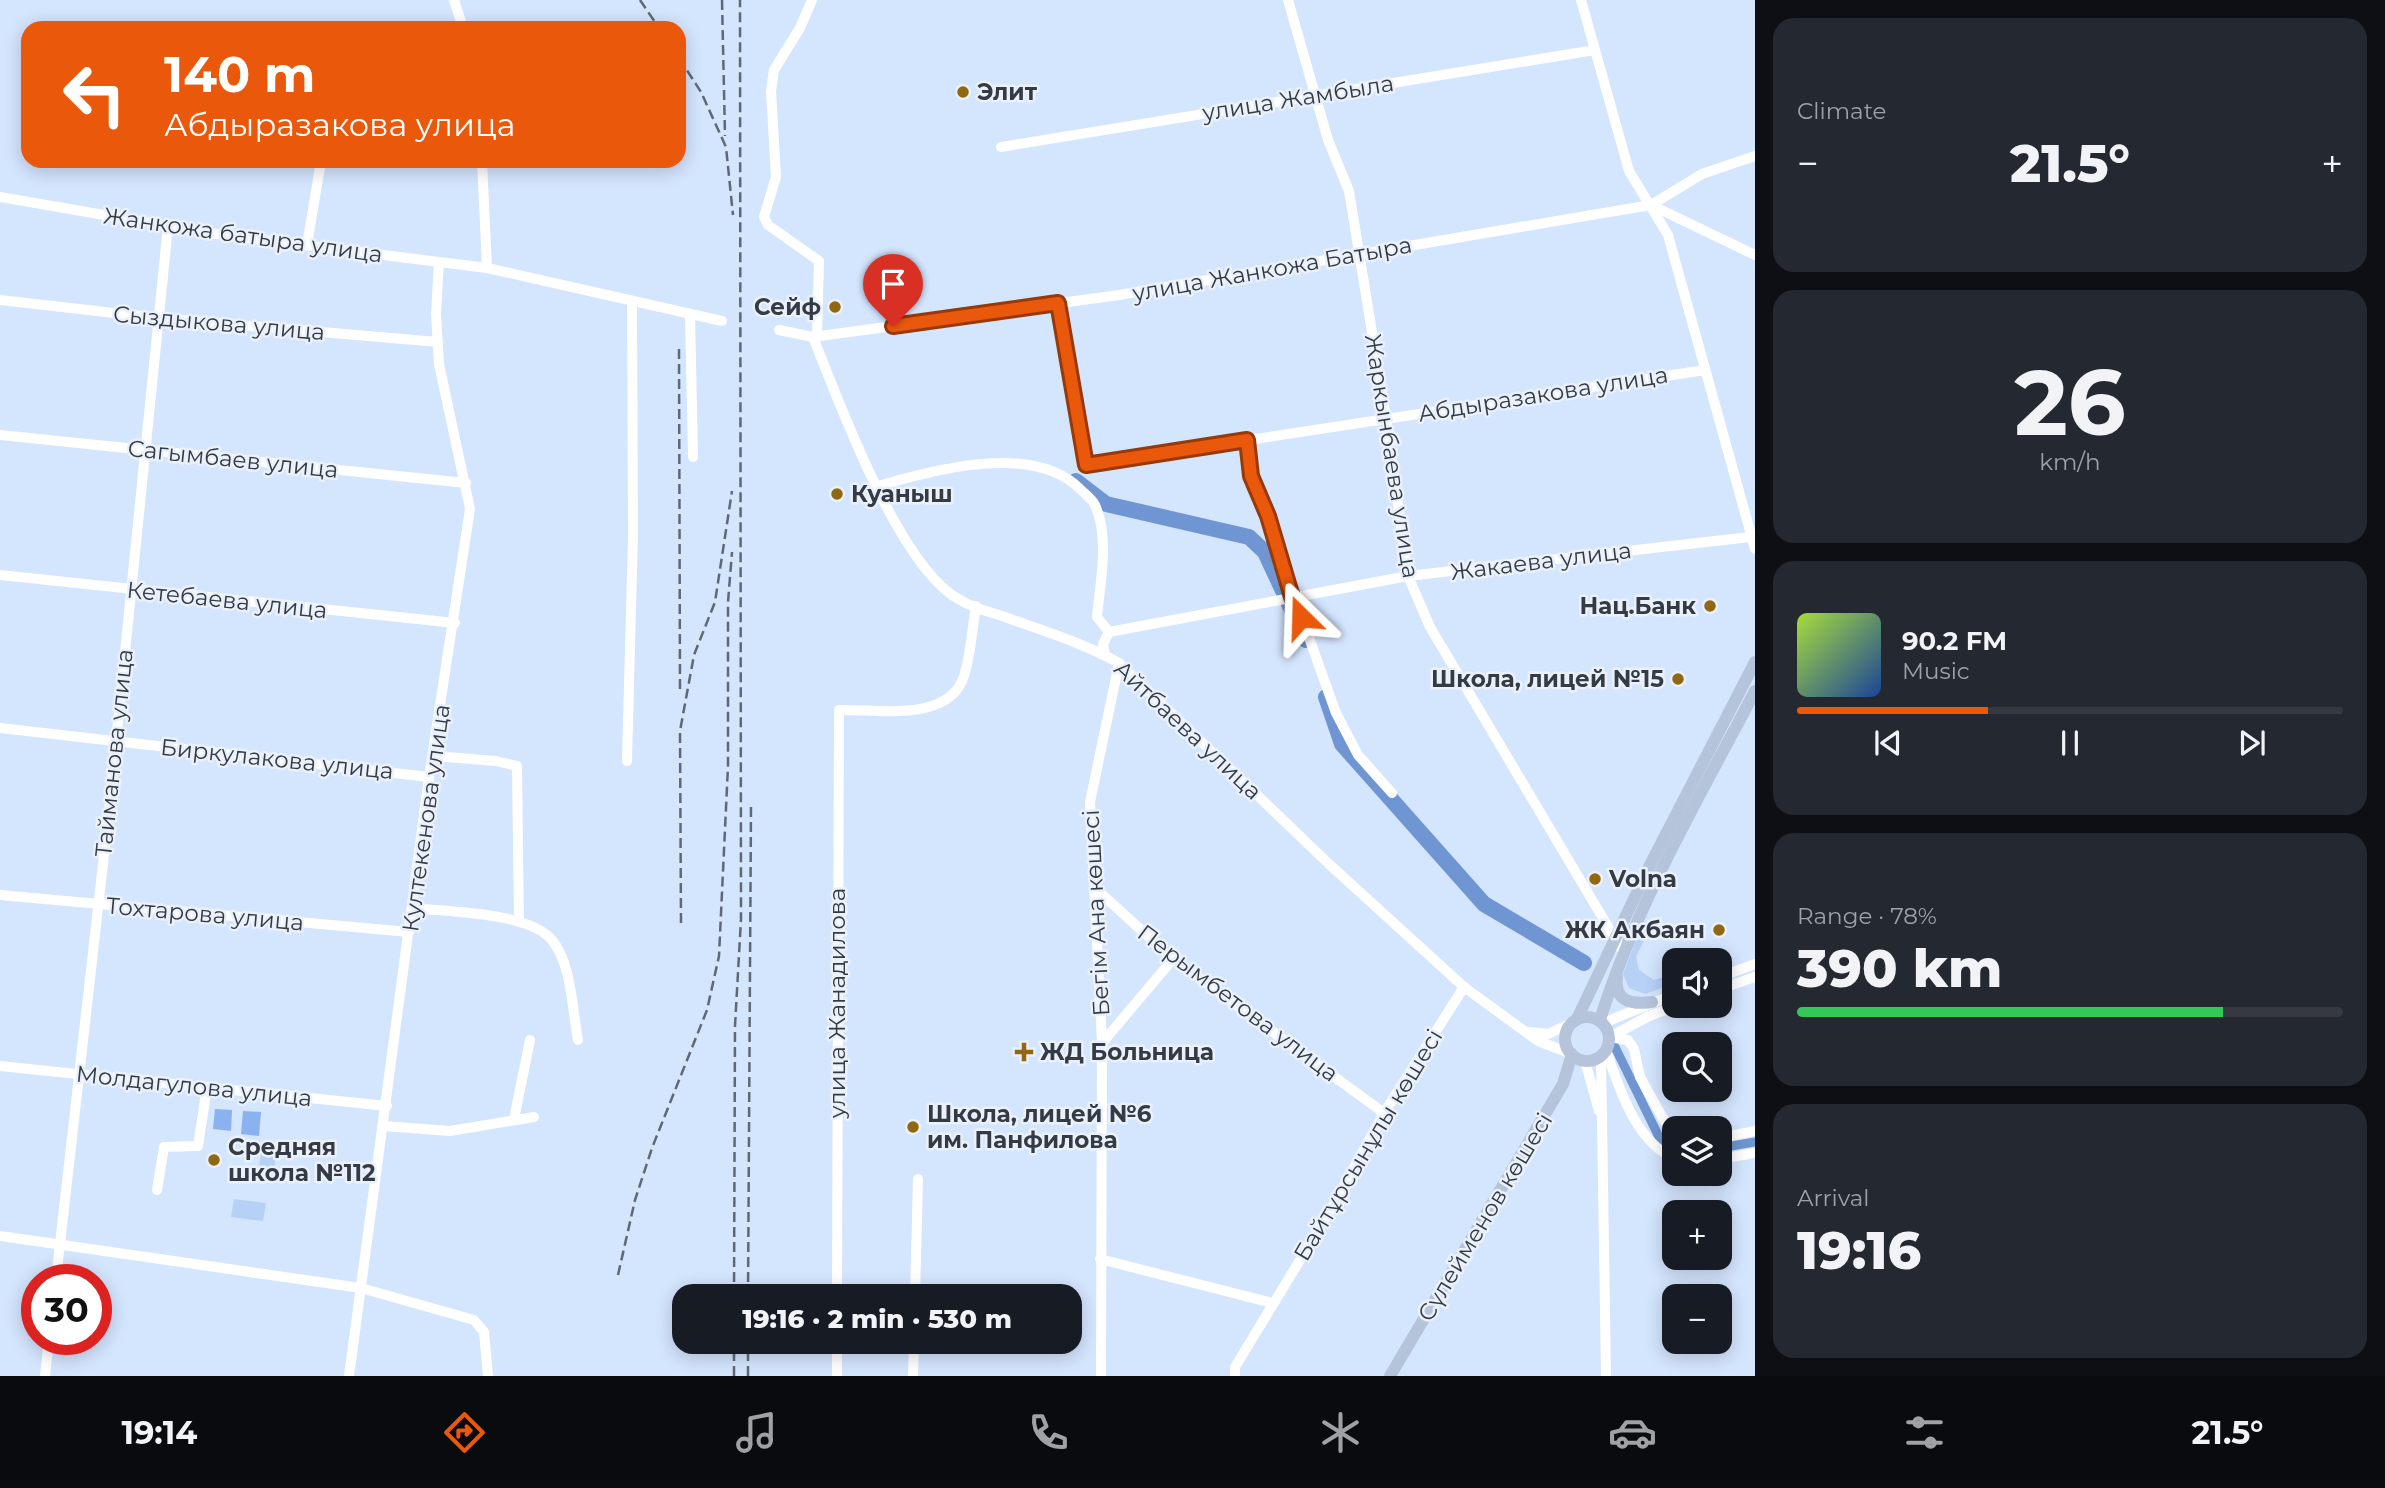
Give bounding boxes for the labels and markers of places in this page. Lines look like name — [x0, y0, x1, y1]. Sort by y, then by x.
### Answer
place label: Элит — [977, 78, 1038, 106]
marker: Элит — [955, 84, 971, 100]
pin — [863, 254, 923, 326]
place label: Сейф — [754, 293, 821, 321]
marker: Сейф — [827, 299, 843, 315]
place label: Куаныш — [851, 480, 953, 508]
marker: Куаныш — [829, 486, 845, 502]
place label: Нац.Банк — [1580, 592, 1696, 620]
marker: Нац.Банк — [1702, 598, 1718, 614]
place label: Школа, лицей №15 — [1431, 665, 1664, 693]
marker: Школа, лицей №15 — [1670, 671, 1686, 687]
place label: Volna — [1608, 865, 1677, 893]
marker: Volna — [1587, 871, 1603, 887]
place label: ЖК Акбаян — [1565, 916, 1705, 944]
marker: ЖК Акбаян — [1711, 922, 1727, 938]
place label: ЖД Больница — [1040, 1038, 1214, 1066]
marker: ЖД Больница — [1014, 1042, 1034, 1062]
place label: Школа, лицей №6 им. Панфилова — [927, 1100, 1152, 1154]
marker: Школа, лицей №6 им. Панфилова — [905, 1119, 921, 1135]
place label: Средняя школа №112 — [228, 1133, 375, 1187]
marker: Средняя школа №112 — [206, 1152, 222, 1168]

